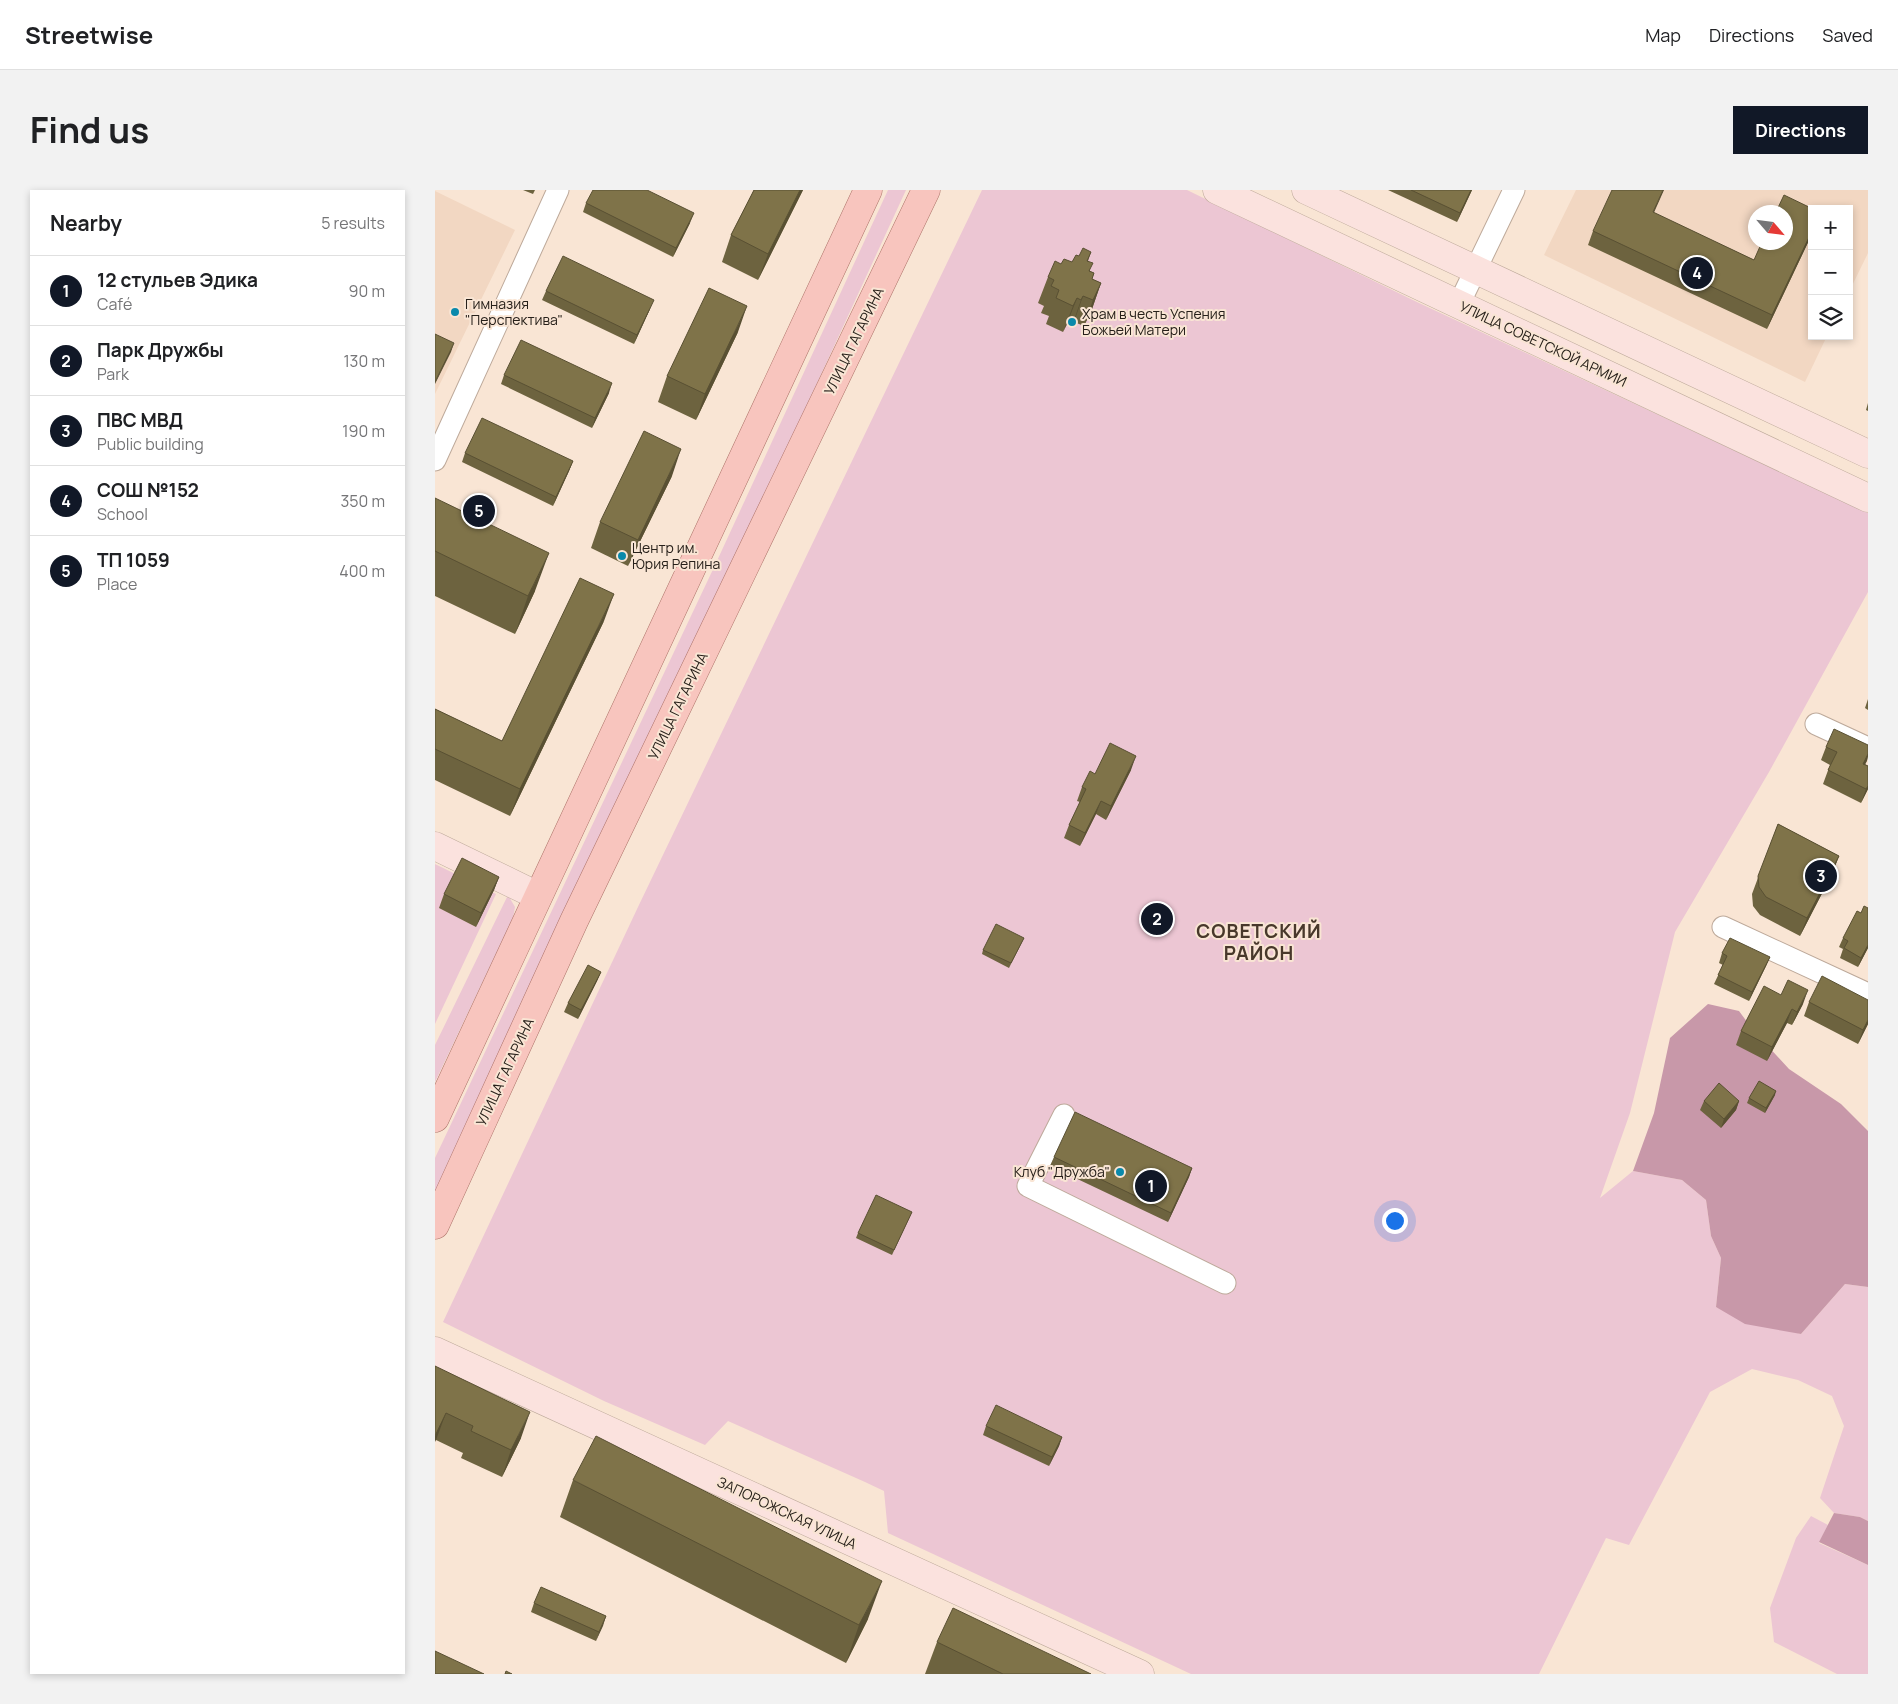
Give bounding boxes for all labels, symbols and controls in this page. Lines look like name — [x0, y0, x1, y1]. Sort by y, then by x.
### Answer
text: Streetwise — [25, 18, 153, 51]
text: Map — [1645, 23, 1681, 47]
text: Directions — [1709, 23, 1794, 47]
text: Saved — [1822, 23, 1873, 47]
text: Find us — [30, 106, 149, 154]
button: Directions — [1733, 106, 1868, 154]
north arrow — [1748, 205, 1793, 250]
map controls — [1808, 205, 1853, 340]
button: + — [1808, 205, 1853, 250]
text: Nearby — [50, 209, 122, 237]
text: 5 results — [321, 212, 385, 234]
button: − — [1808, 250, 1853, 295]
pin: 4 — [1681, 254, 1713, 292]
text: 12 стульев Эдика — [97, 267, 258, 293]
text: 1 — [62, 280, 70, 302]
text: 90 m — [349, 280, 385, 302]
street label: УЛИЦА ГАГАРИНА — [819, 284, 888, 398]
text: Café — [97, 293, 132, 315]
place label: Гимназия "Перспектива" — [465, 294, 563, 329]
button: layers — [1808, 295, 1853, 340]
street label: УЛИЦА СОВЕТСКОЙ АРМИИ — [1456, 296, 1630, 391]
place label: Храм в честь Успения Божьей Матери — [1082, 304, 1226, 339]
marker: Гимназия "Перспектива" — [449, 306, 461, 318]
marker: Храм в честь Успения Божьей Матери — [1066, 316, 1078, 328]
text: Парк Дружбы — [97, 337, 224, 363]
text: 2 — [61, 350, 71, 372]
text: 130 m — [343, 350, 385, 372]
text: Park — [97, 363, 129, 385]
text: ПВС МВД — [97, 407, 183, 433]
text: 3 — [61, 420, 71, 442]
text: 190 m — [342, 420, 385, 442]
text: Public building — [97, 433, 204, 455]
text: СОШ №152 — [97, 477, 199, 503]
text: 4 — [61, 490, 71, 512]
text: 350 m — [340, 490, 385, 512]
pin: 5 — [463, 492, 495, 530]
text: School — [97, 503, 148, 525]
place label: Центр им. Юрия Репина — [632, 538, 720, 573]
text: ТП 1059 — [97, 547, 170, 573]
marker: Центр им. Юрия Репина — [616, 550, 628, 562]
text: 5 — [61, 560, 71, 582]
text: 400 m — [339, 560, 385, 582]
text: Place — [97, 573, 137, 595]
street label: УЛИЦА ГАГАРИНА — [643, 649, 712, 763]
pin: 3 — [1805, 857, 1837, 895]
pin: 2 — [1141, 900, 1173, 938]
district label: СОВЕТСКИЙ РАЙОН — [1196, 918, 1322, 966]
street label: УЛИЦА ГАГАРИНА — [471, 1014, 538, 1129]
place label: Клуб "Дружба" — [1014, 1162, 1110, 1181]
marker: Клуб "Дружба" — [1114, 1166, 1126, 1178]
pin: 1 — [1135, 1167, 1167, 1205]
your location — [1382, 1208, 1408, 1234]
street label: ЗАПОРОЖСКАЯ УЛИЦА — [714, 1472, 860, 1553]

